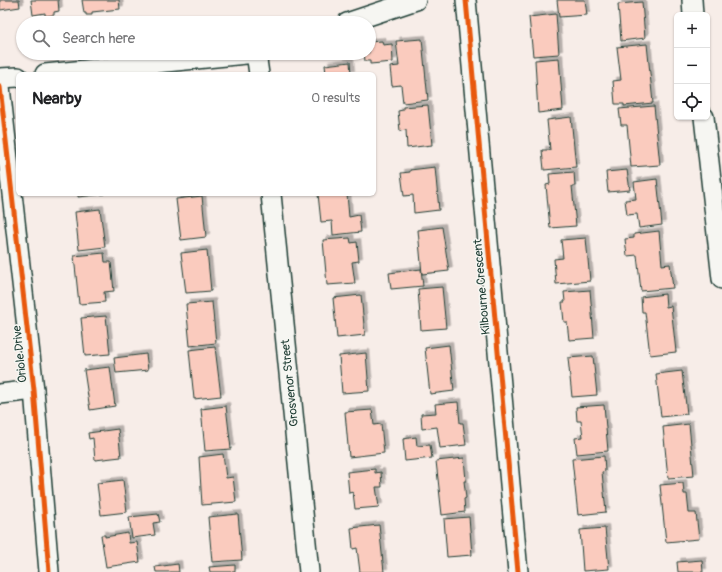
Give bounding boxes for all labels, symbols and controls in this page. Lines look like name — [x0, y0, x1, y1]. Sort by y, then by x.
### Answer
map controls — [674, 12, 710, 120]
button: + — [674, 12, 710, 48]
search box — [16, 16, 376, 60]
icon: search — [30, 27, 52, 49]
text: Search here — [62, 29, 135, 48]
button: − — [674, 48, 710, 84]
button: locate — [674, 84, 710, 120]
text: Nearby — [32, 88, 81, 109]
text: 0 results — [311, 90, 360, 106]
street label: Kilbourne Crescent — [470, 238, 494, 336]
street label: Oriole Drive — [10, 325, 30, 383]
street label: Grosvenor Street — [278, 338, 302, 427]

